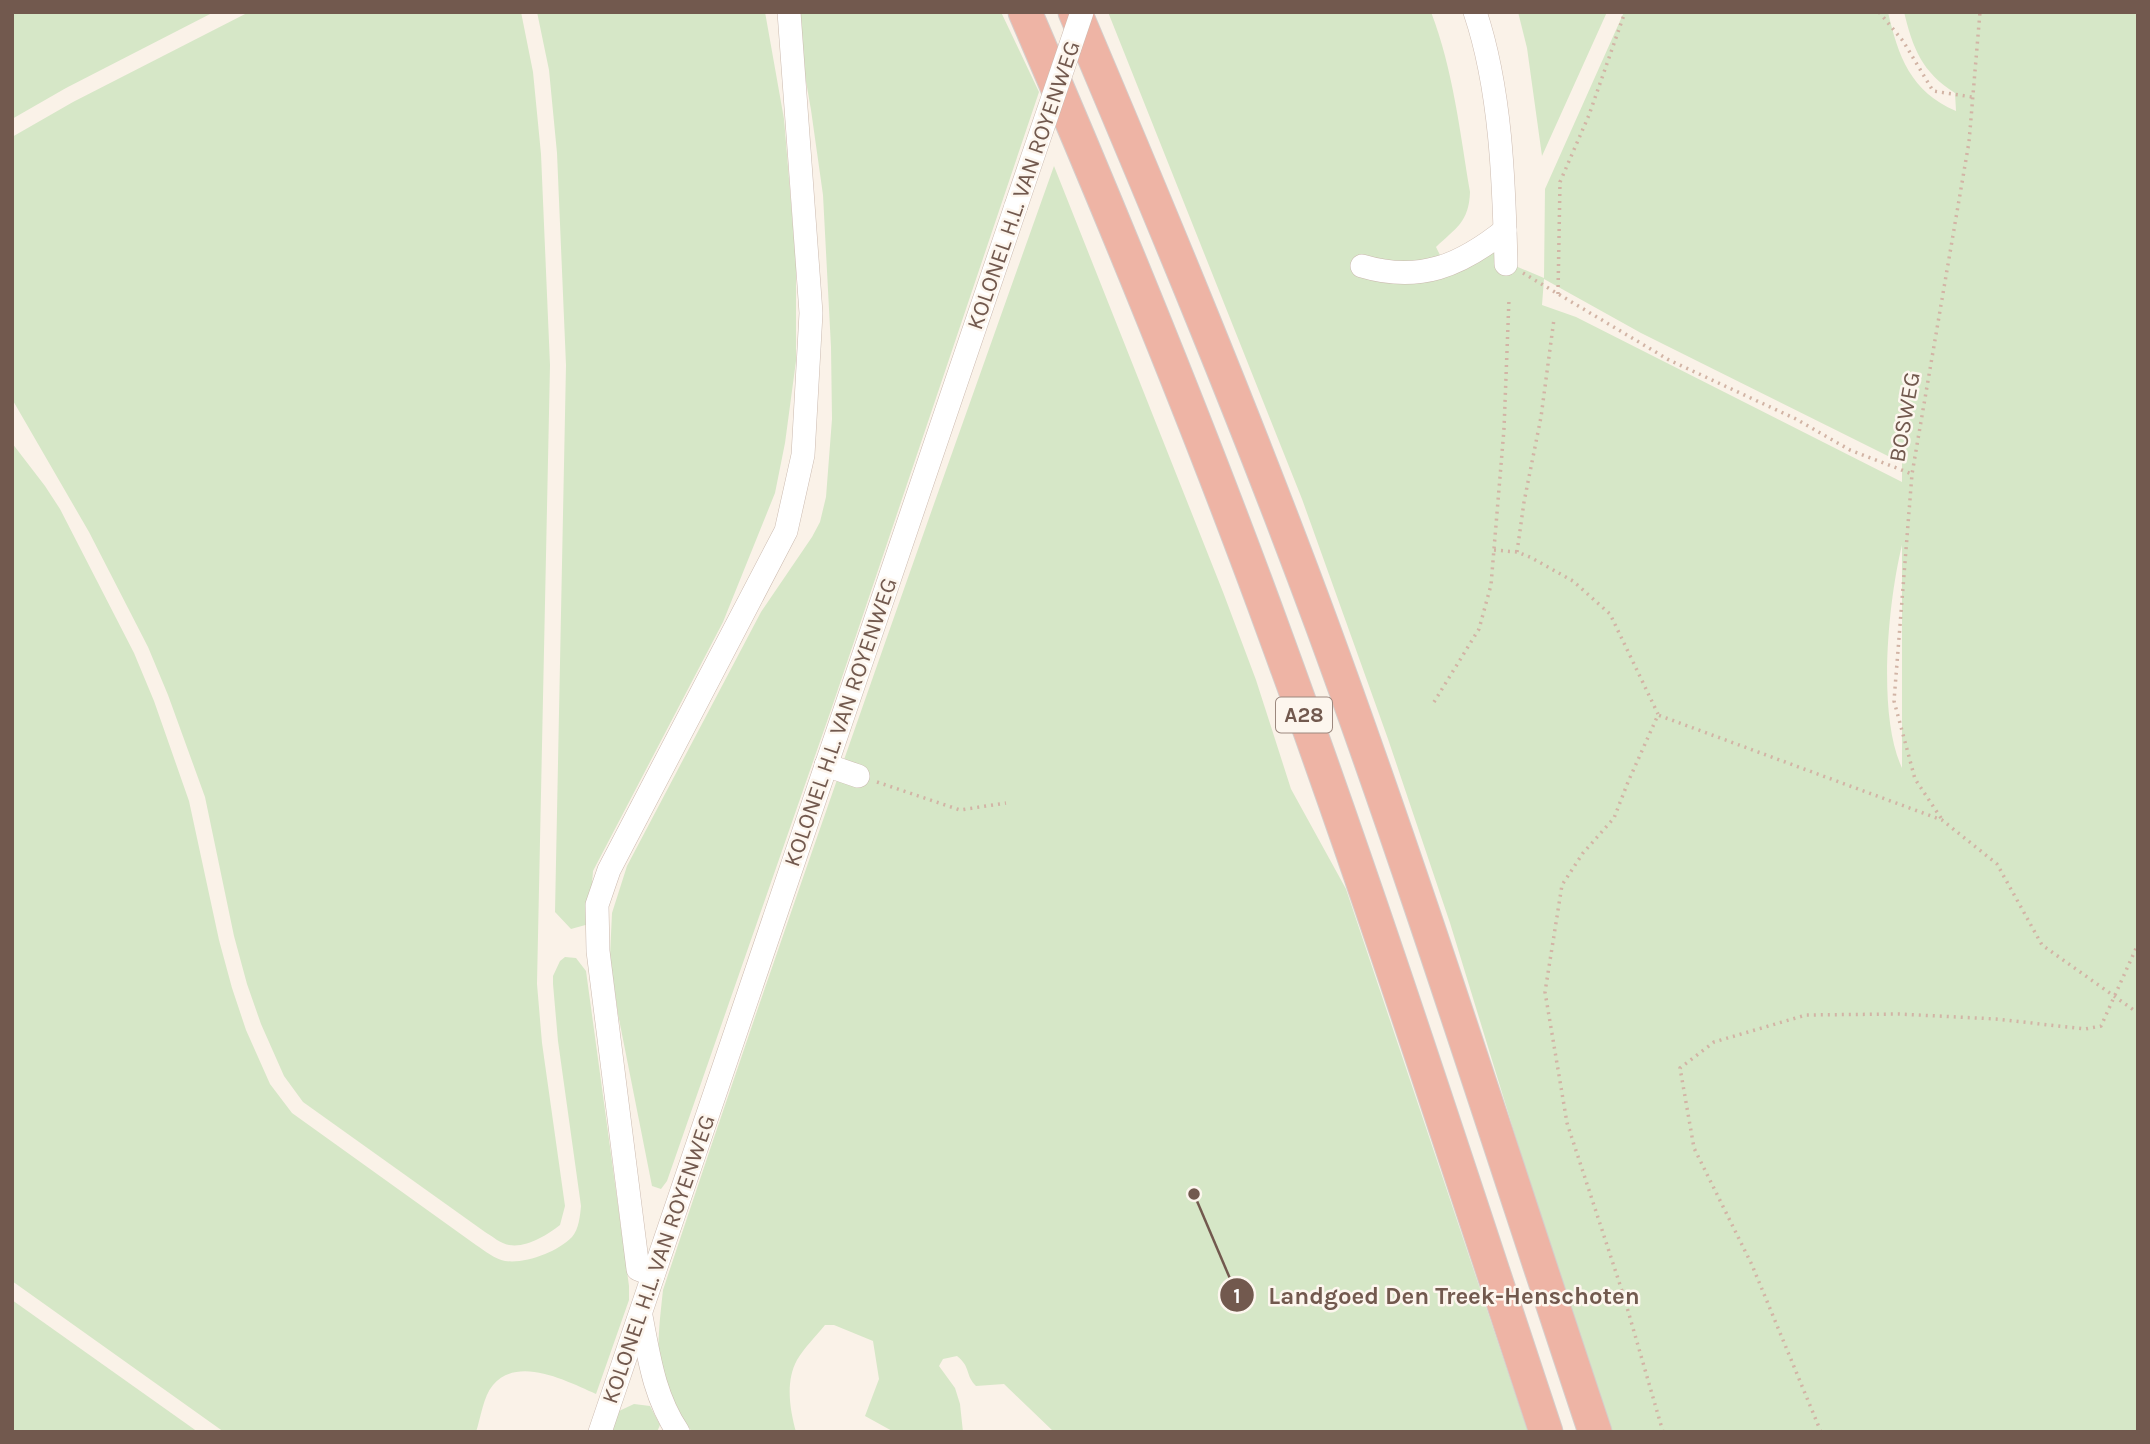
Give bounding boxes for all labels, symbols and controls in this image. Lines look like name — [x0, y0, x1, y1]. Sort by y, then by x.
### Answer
street label: KOLONEL H.L. VAN ROYENWEG — [961, 37, 1086, 333]
street label: BOSWEG — [1883, 370, 1926, 464]
street label: KOLONEL H.L. VAN ROYENWEG — [778, 574, 903, 870]
road number: A28 — [1276, 698, 1332, 732]
street label: KOLONEL H.L. VAN ROYENWEG — [596, 1111, 721, 1407]
callout: Landgoed Den Treek-Henschoten — [1220, 1273, 1654, 1318]
text: Landgoed Den Treek-Henschoten — [1268, 1282, 1640, 1310]
text: 1 — [1233, 1284, 1241, 1308]

